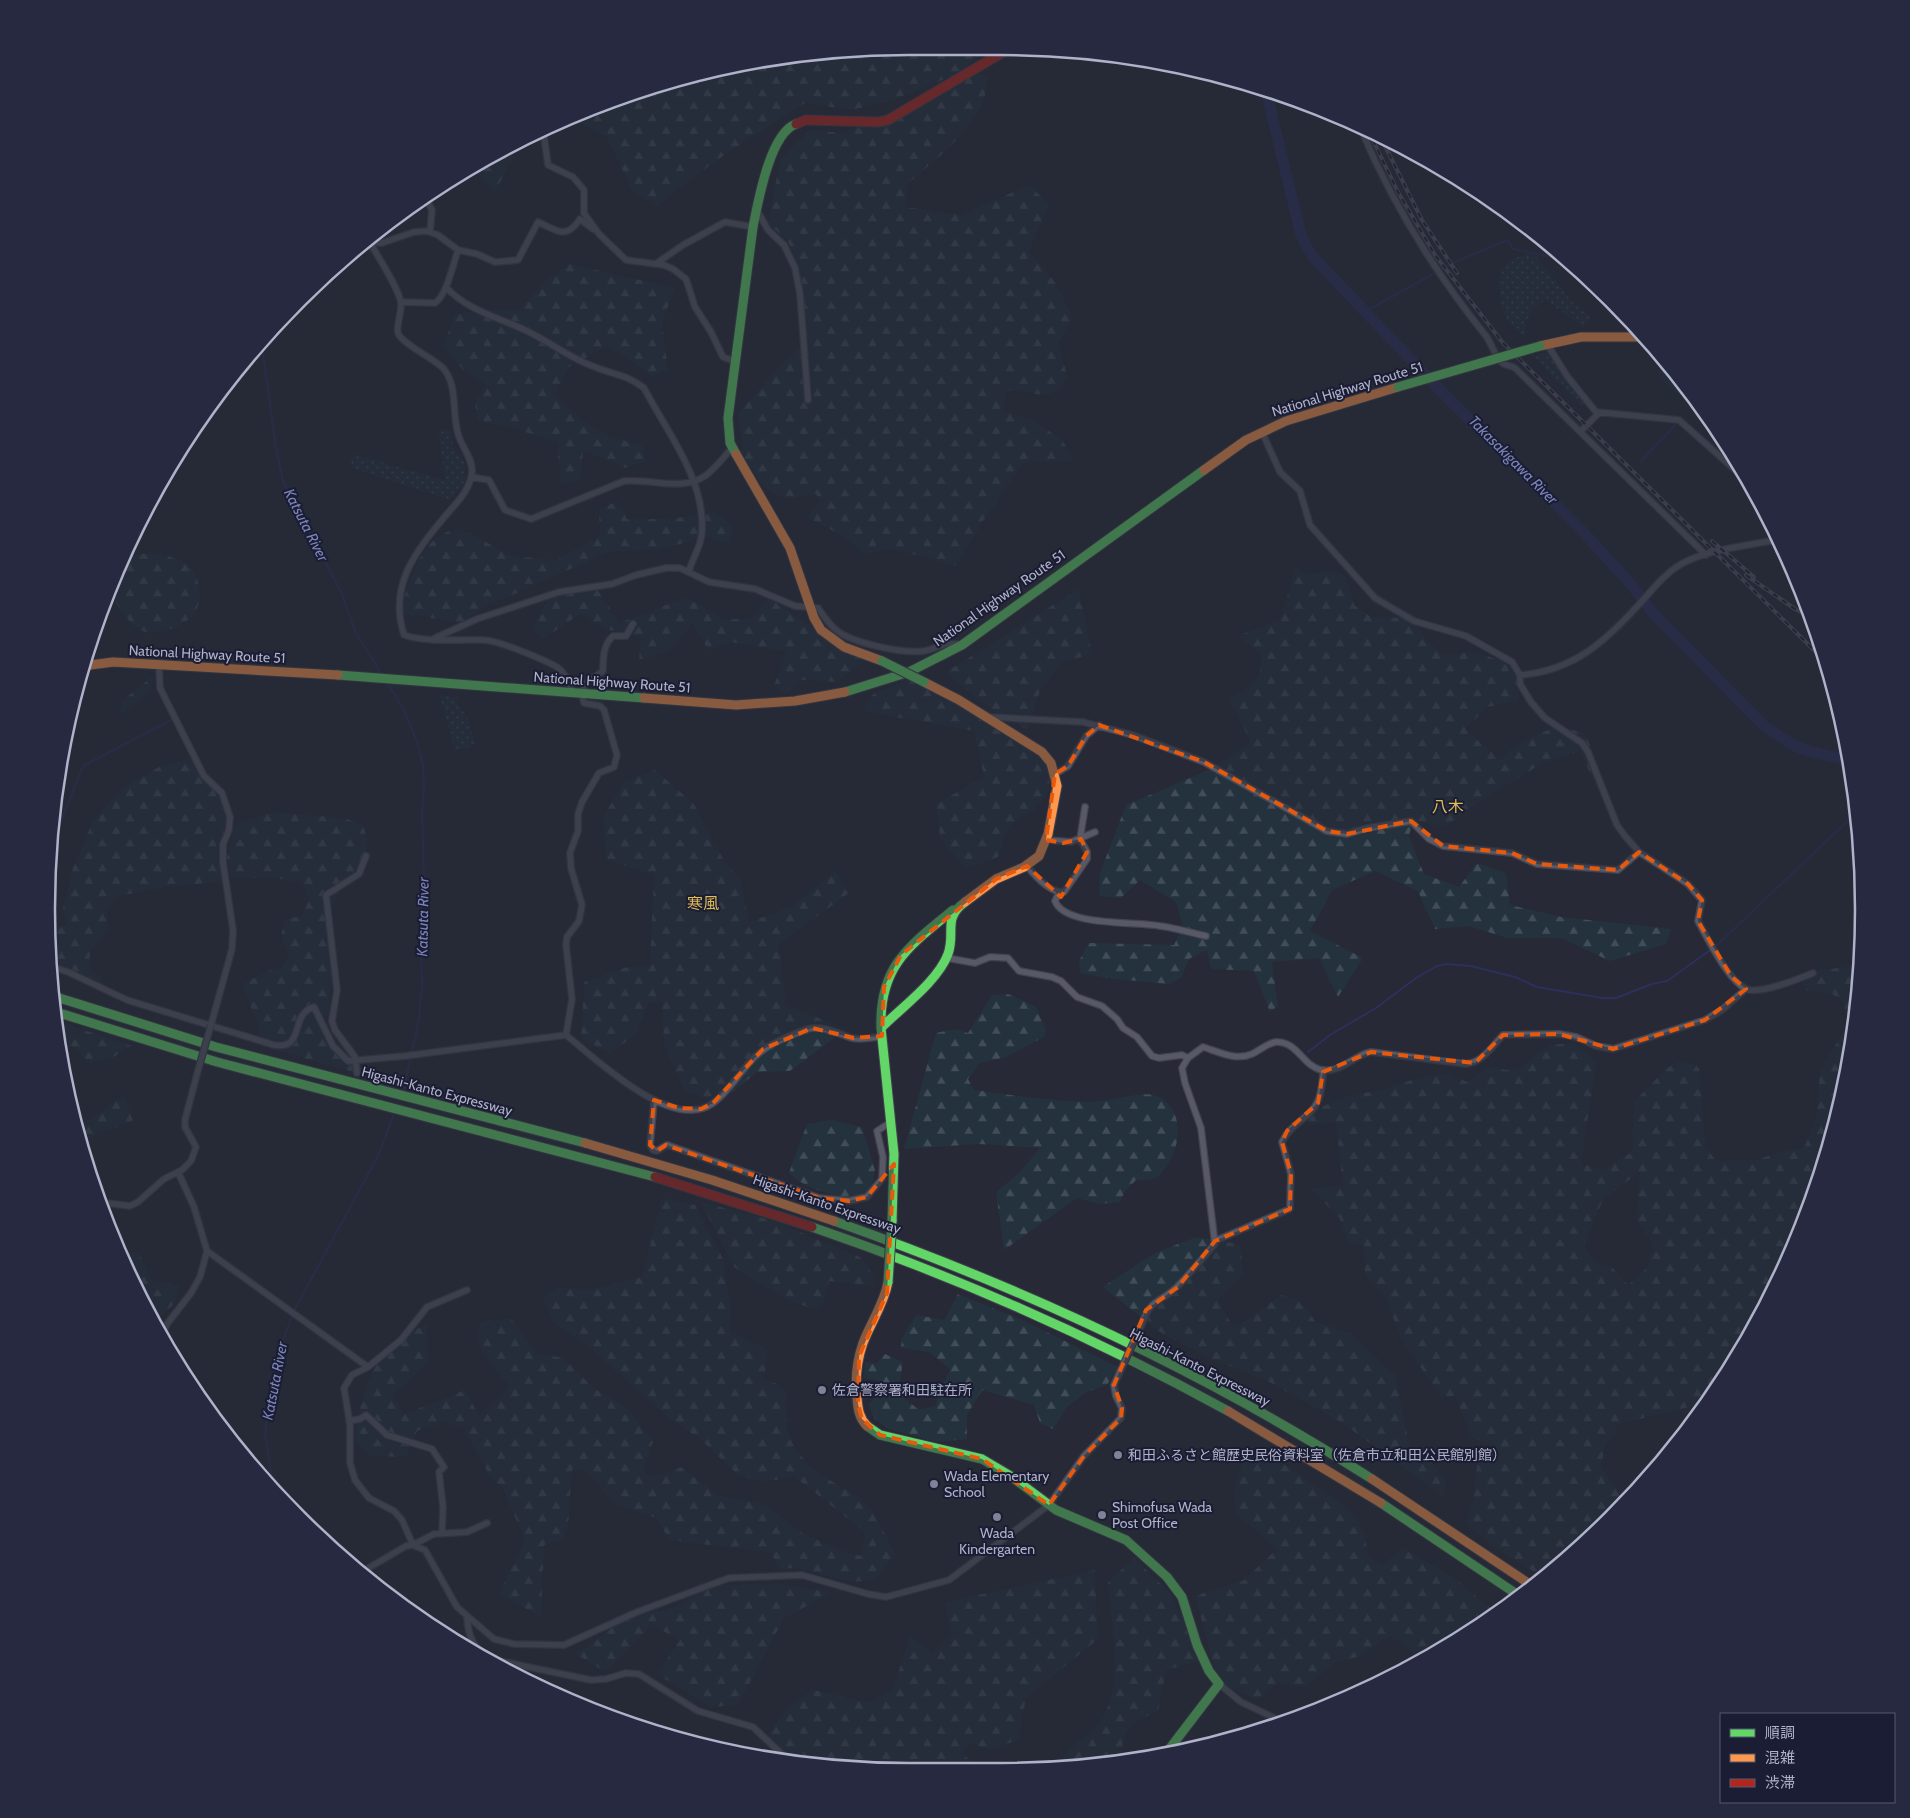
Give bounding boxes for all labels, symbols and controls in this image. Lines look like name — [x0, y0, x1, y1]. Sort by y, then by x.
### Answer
street label: National Highway Route 51 — [1269, 357, 1425, 421]
water label: Takasakigawa River — [1465, 412, 1562, 509]
water label: Katsuta River — [280, 486, 333, 566]
street label: National Highway Route 51 — [930, 546, 1068, 650]
street label: National Highway Route 51 — [128, 641, 286, 667]
street label: National Highway Route 51 — [533, 668, 691, 696]
district label: 八木 — [1432, 797, 1464, 816]
water label: Katsuta River — [413, 876, 433, 957]
district label: 寒風 — [687, 894, 719, 913]
street label: Higashi-Kanto Expressway — [360, 1062, 514, 1120]
street label: Higashi-Kanto Expressway — [751, 1170, 903, 1238]
street label: Higashi-Kanto Expressway — [1127, 1324, 1273, 1410]
water label: Katsuta River — [259, 1339, 292, 1422]
place label: 佐倉警察署和田駐在所 — [832, 1381, 972, 1399]
marker: 佐倉警察署和田駐在所 — [816, 1384, 828, 1396]
place label: 和田ふるさと館歴史民俗資料室（佐倉市立和田公民館別館） — [1128, 1446, 1506, 1464]
marker: 和田ふるさと館歴史民俗資料室（佐倉市立和田公民館別館） — [1112, 1449, 1124, 1461]
place label: Wada Elementary School — [944, 1467, 1049, 1501]
marker: Wada Elementary School — [928, 1478, 940, 1490]
place label: Shimofusa Wada Post Office — [1112, 1498, 1212, 1532]
marker: Shimofusa Wada Post Office — [1096, 1509, 1108, 1521]
marker: Wada Kindergarten — [991, 1511, 1003, 1523]
place label: Wada Kindergarten — [959, 1524, 1035, 1558]
legend — [1720, 1713, 1895, 1803]
text: 順調 — [1765, 1724, 1795, 1742]
text: 混雑 — [1765, 1749, 1795, 1767]
text: 渋滞 — [1765, 1774, 1795, 1792]

